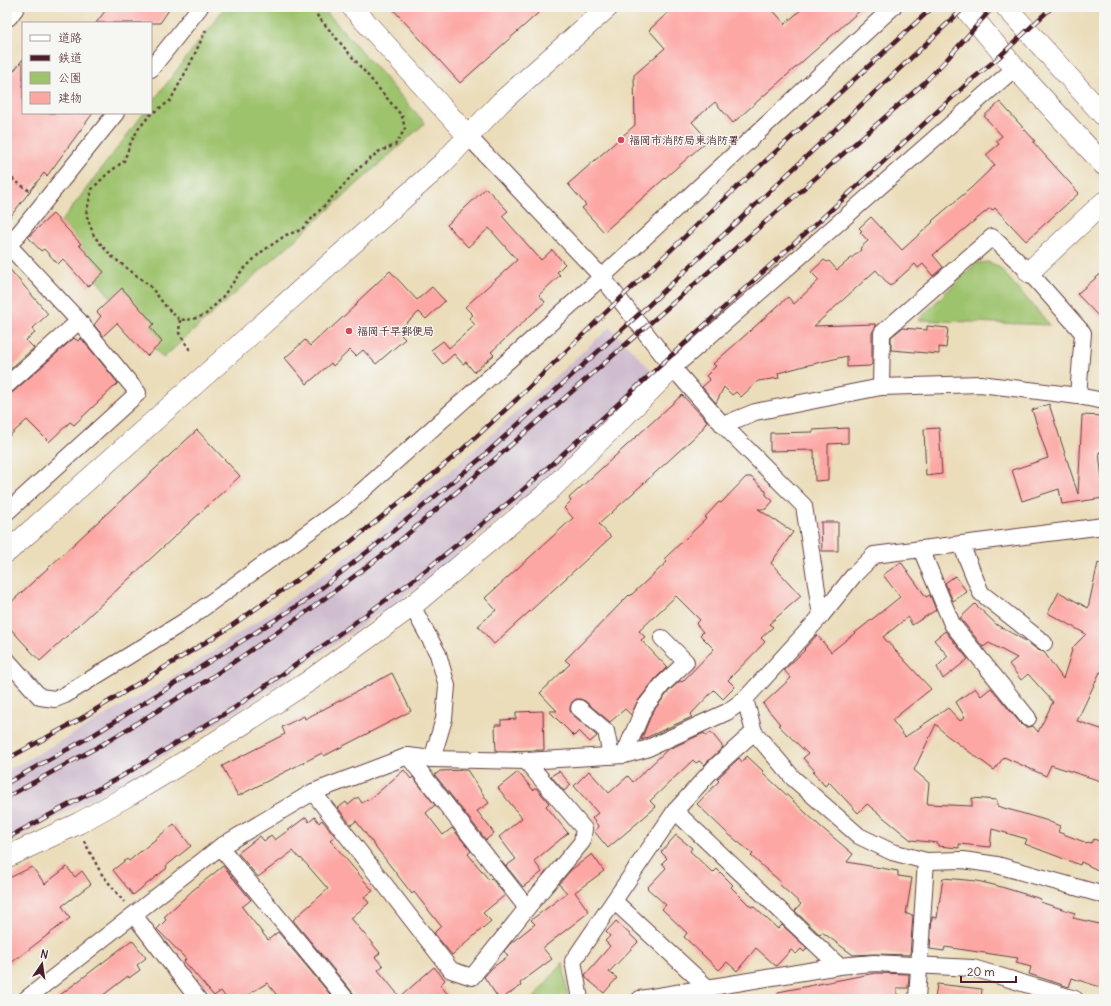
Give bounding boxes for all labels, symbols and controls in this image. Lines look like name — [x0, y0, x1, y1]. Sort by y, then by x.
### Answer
legend — [22, 22, 152, 114]
text: 道路 — [58, 30, 82, 45]
text: 鉄道 — [58, 50, 82, 65]
text: 公園 — [58, 70, 82, 85]
text: 建物 — [58, 90, 82, 105]
place label: 福岡市消防局東消防署 — [629, 133, 739, 147]
marker: 福岡市消防局東消防署 — [616, 135, 626, 145]
place label: 福岡千早郵便局 — [357, 324, 434, 338]
marker: 福岡千早郵便局 — [344, 326, 354, 336]
north arrow — [22, 944, 62, 984]
text: N — [39, 947, 50, 962]
scale bar — [961, 958, 1016, 984]
text: 20 m — [967, 964, 995, 979]

